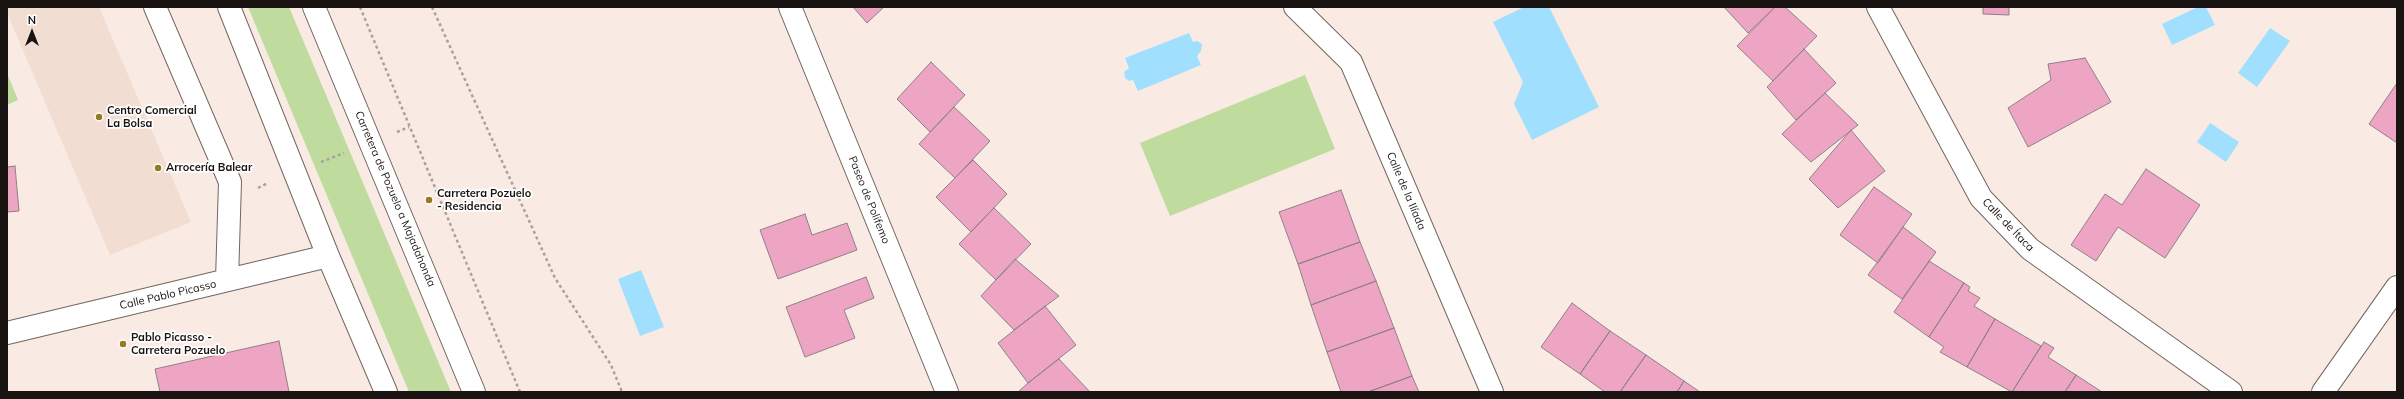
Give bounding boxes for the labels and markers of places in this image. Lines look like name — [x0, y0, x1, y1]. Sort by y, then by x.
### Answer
place label: Centro Comercial La Bolsa — [107, 104, 197, 130]
marker: Centro Comercial La Bolsa — [94, 112, 104, 122]
place label: Arrocería Balear — [166, 161, 252, 175]
marker: Arrocería Balear — [153, 163, 163, 173]
place label: Carretera Pozuelo - Residencia — [437, 187, 531, 213]
marker: Carretera Pozuelo - Residencia — [424, 195, 434, 205]
place label: Pablo Picasso - Carretera Pozuelo — [131, 331, 225, 357]
marker: Pablo Picasso - Carretera Pozuelo — [118, 339, 128, 349]

